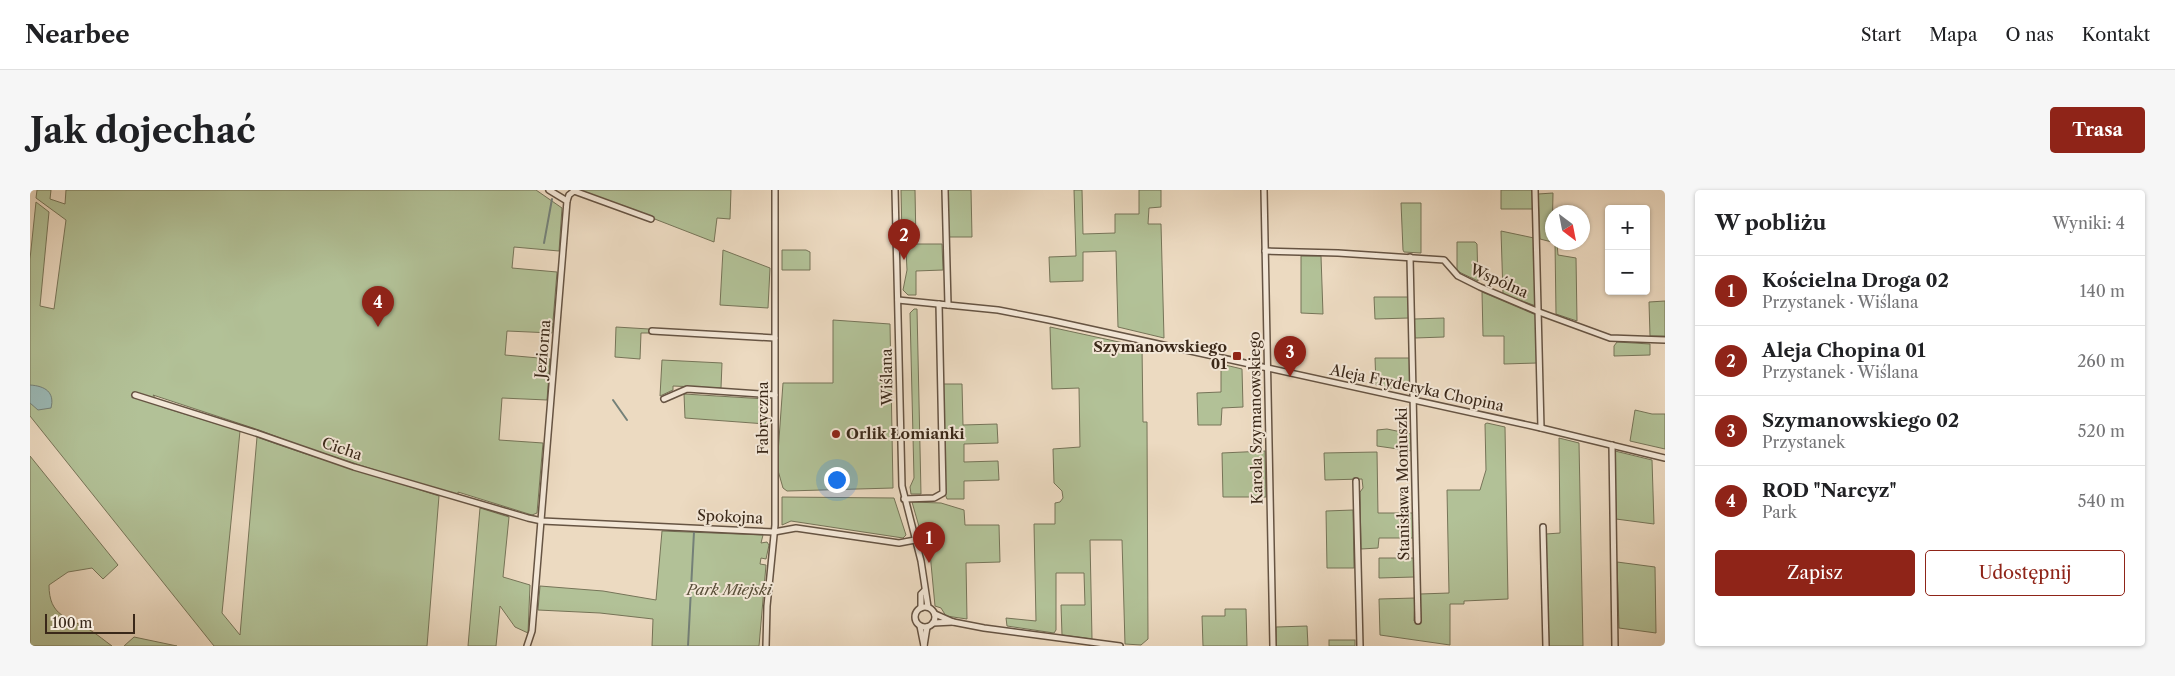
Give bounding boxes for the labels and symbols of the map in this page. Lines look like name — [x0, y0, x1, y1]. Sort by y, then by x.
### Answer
north arrow — [1545, 205, 1590, 250]
pin: 2 — [888, 219, 920, 260]
street label: Wspólna — [1466, 259, 1531, 302]
pin: 4 — [362, 286, 394, 327]
street label: Jeziorna — [530, 319, 555, 381]
street label: Karola Szymanowskiego — [1244, 331, 1267, 505]
pin: 3 — [1274, 336, 1306, 377]
place label: Szymanowskiego 01 — [1093, 337, 1227, 373]
street label: Wiślana — [877, 348, 897, 407]
marker: Szymanowskiego 01 — [1231, 350, 1243, 362]
street label: Aleja Fryderyka Chopina — [1327, 360, 1506, 415]
street label: Fabryczna — [753, 381, 772, 455]
street label: Stanisława Moniuszki — [1392, 407, 1413, 561]
place label: Orlik Łomianki — [846, 424, 965, 443]
marker: Orlik Łomianki — [830, 428, 842, 440]
street label: Cicha — [320, 433, 365, 464]
your location — [824, 467, 850, 493]
street label: Spokojna — [696, 505, 764, 528]
pin: 1 — [913, 522, 945, 563]
park label: Park Miejski — [685, 580, 773, 599]
scale bar — [45, 611, 135, 634]

